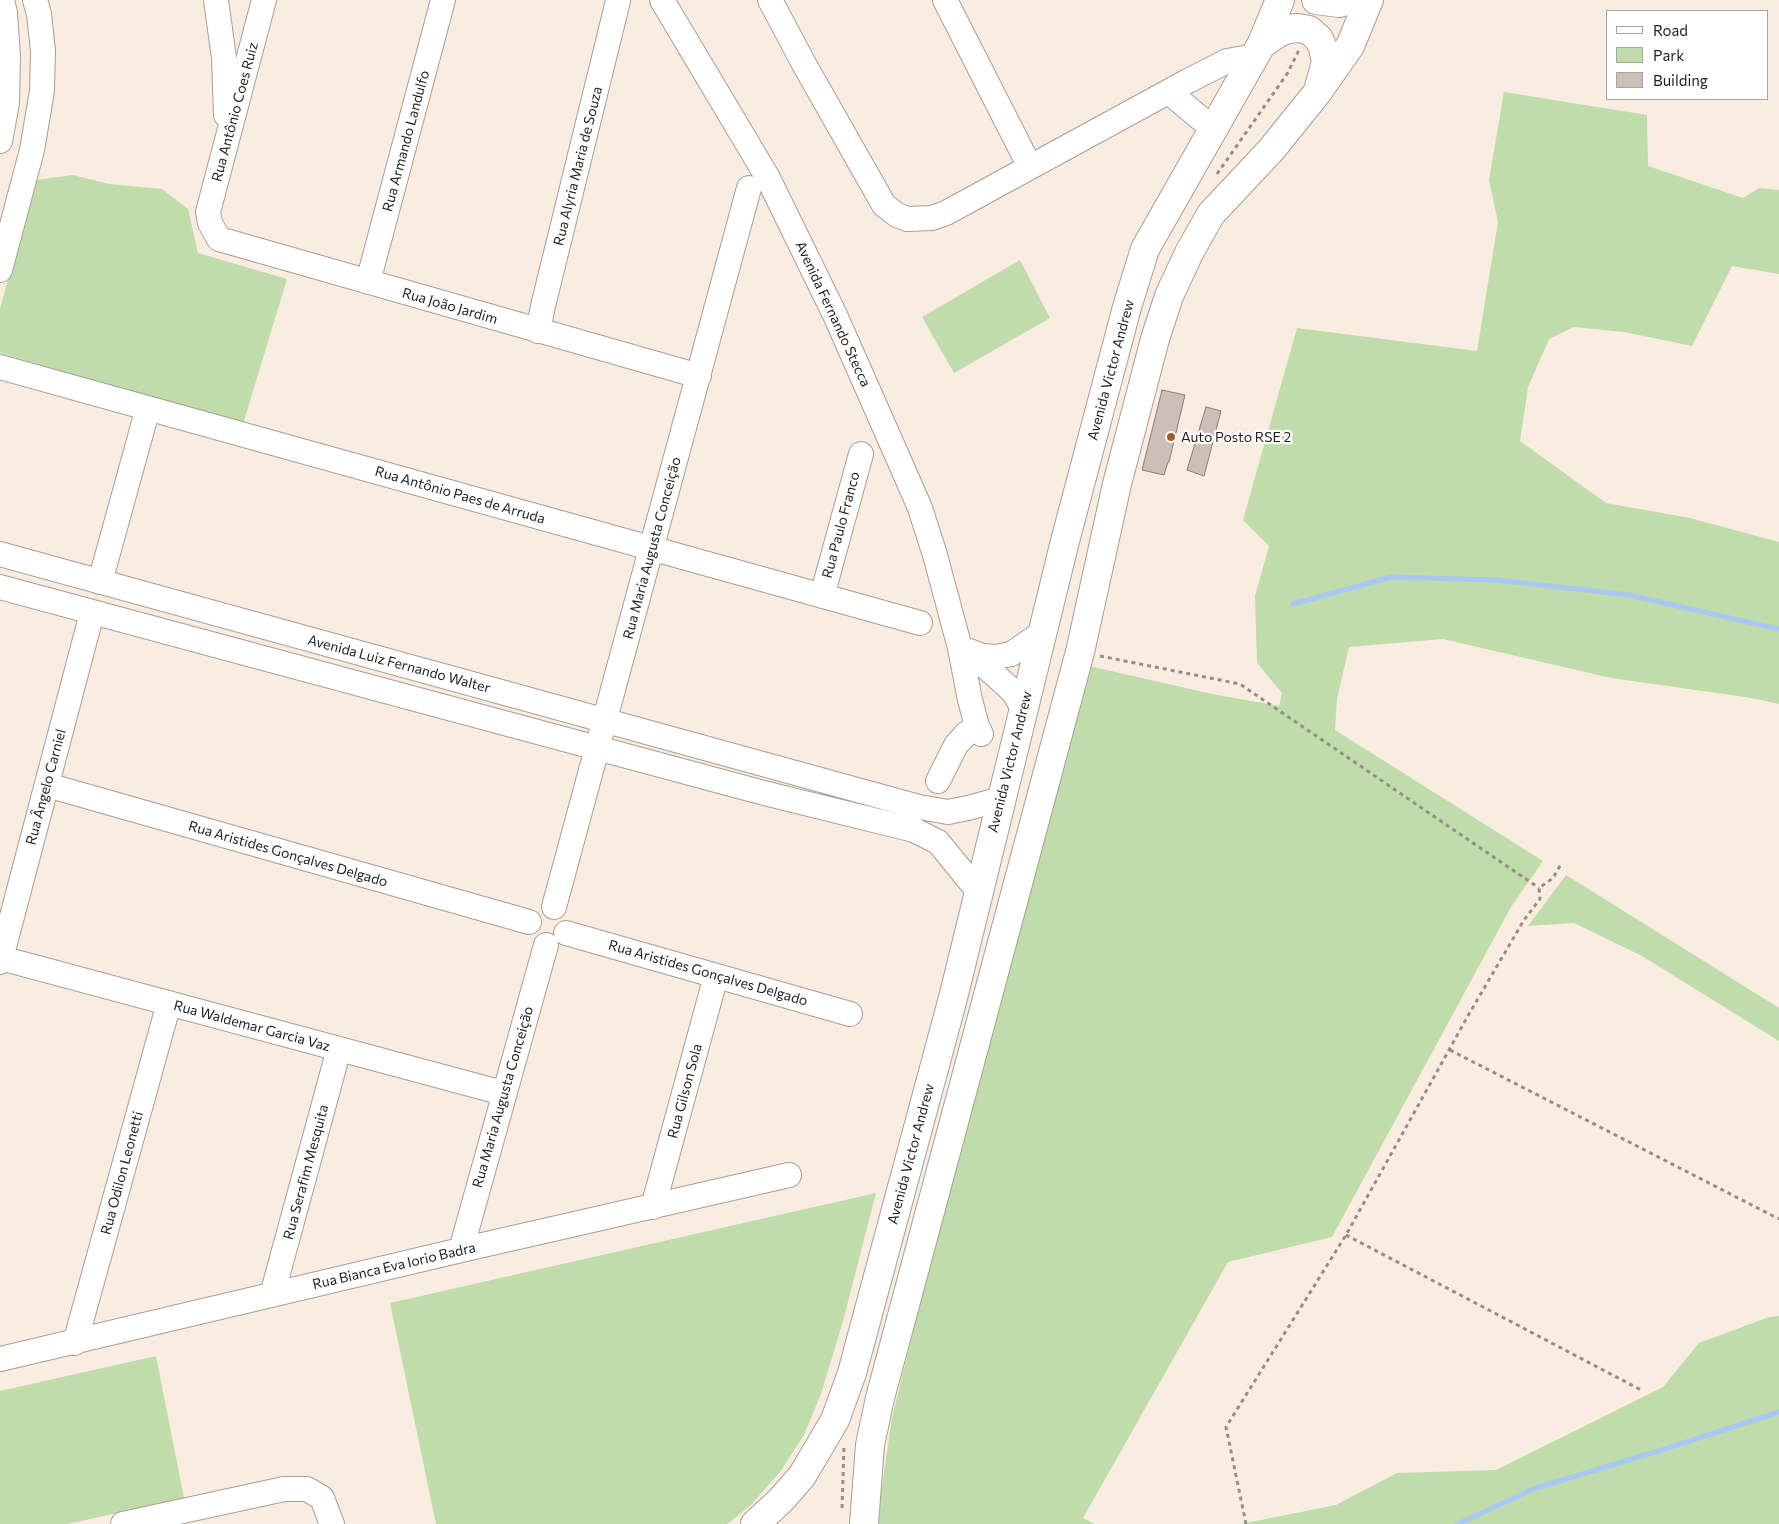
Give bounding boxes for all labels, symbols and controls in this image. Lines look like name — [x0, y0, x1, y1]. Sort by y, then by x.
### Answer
legend — [1606, 10, 1769, 100]
text: Road — [1653, 21, 1688, 39]
street label: Rua Antônio Coes Ruiz — [208, 40, 262, 184]
text: Park — [1653, 46, 1684, 64]
street label: Rua Armando Landulfo — [379, 69, 433, 213]
text: Building — [1653, 71, 1708, 89]
street label: Rua Alyria Maria de Souza — [550, 85, 606, 247]
street label: Avenida Fernando Stecca — [792, 239, 874, 389]
street label: Rua João Jardim — [400, 284, 500, 328]
street label: Avenida Victor Andrew — [1084, 298, 1138, 442]
place label: Auto Posto RSE 2 — [1181, 429, 1291, 445]
marker: Auto Posto RSE 2 — [1165, 431, 1177, 443]
street label: Rua Maria Augusta Conceição — [620, 455, 684, 641]
street label: Rua Antônio Paes de Arruda — [373, 463, 547, 527]
street label: Rua Paulo Franco — [819, 470, 863, 580]
street label: Avenida Luiz Fernando Walter — [306, 631, 492, 697]
street label: Avenida Victor Andrew — [984, 690, 1036, 834]
street label: Rua Ângelo Carniel — [22, 727, 70, 847]
street label: Rua Aristides Gonçalves Delgado — [186, 817, 390, 891]
street label: Rua Aristides Gonçalves Delgado — [606, 936, 810, 1010]
street label: Rua Waldemar Garcia Vaz — [172, 997, 332, 1055]
street label: Rua Maria Augusta Conceição — [469, 1004, 537, 1190]
street label: Rua Gilson Sola — [664, 1042, 706, 1140]
street label: Avenida Victor Andrew — [884, 1082, 938, 1226]
street label: Rua Serafim Mesquita — [280, 1103, 332, 1241]
street label: Rua Odilon Leonetti — [97, 1109, 147, 1237]
street label: Rua Bianca Eva Iorio Badra — [311, 1239, 477, 1293]

